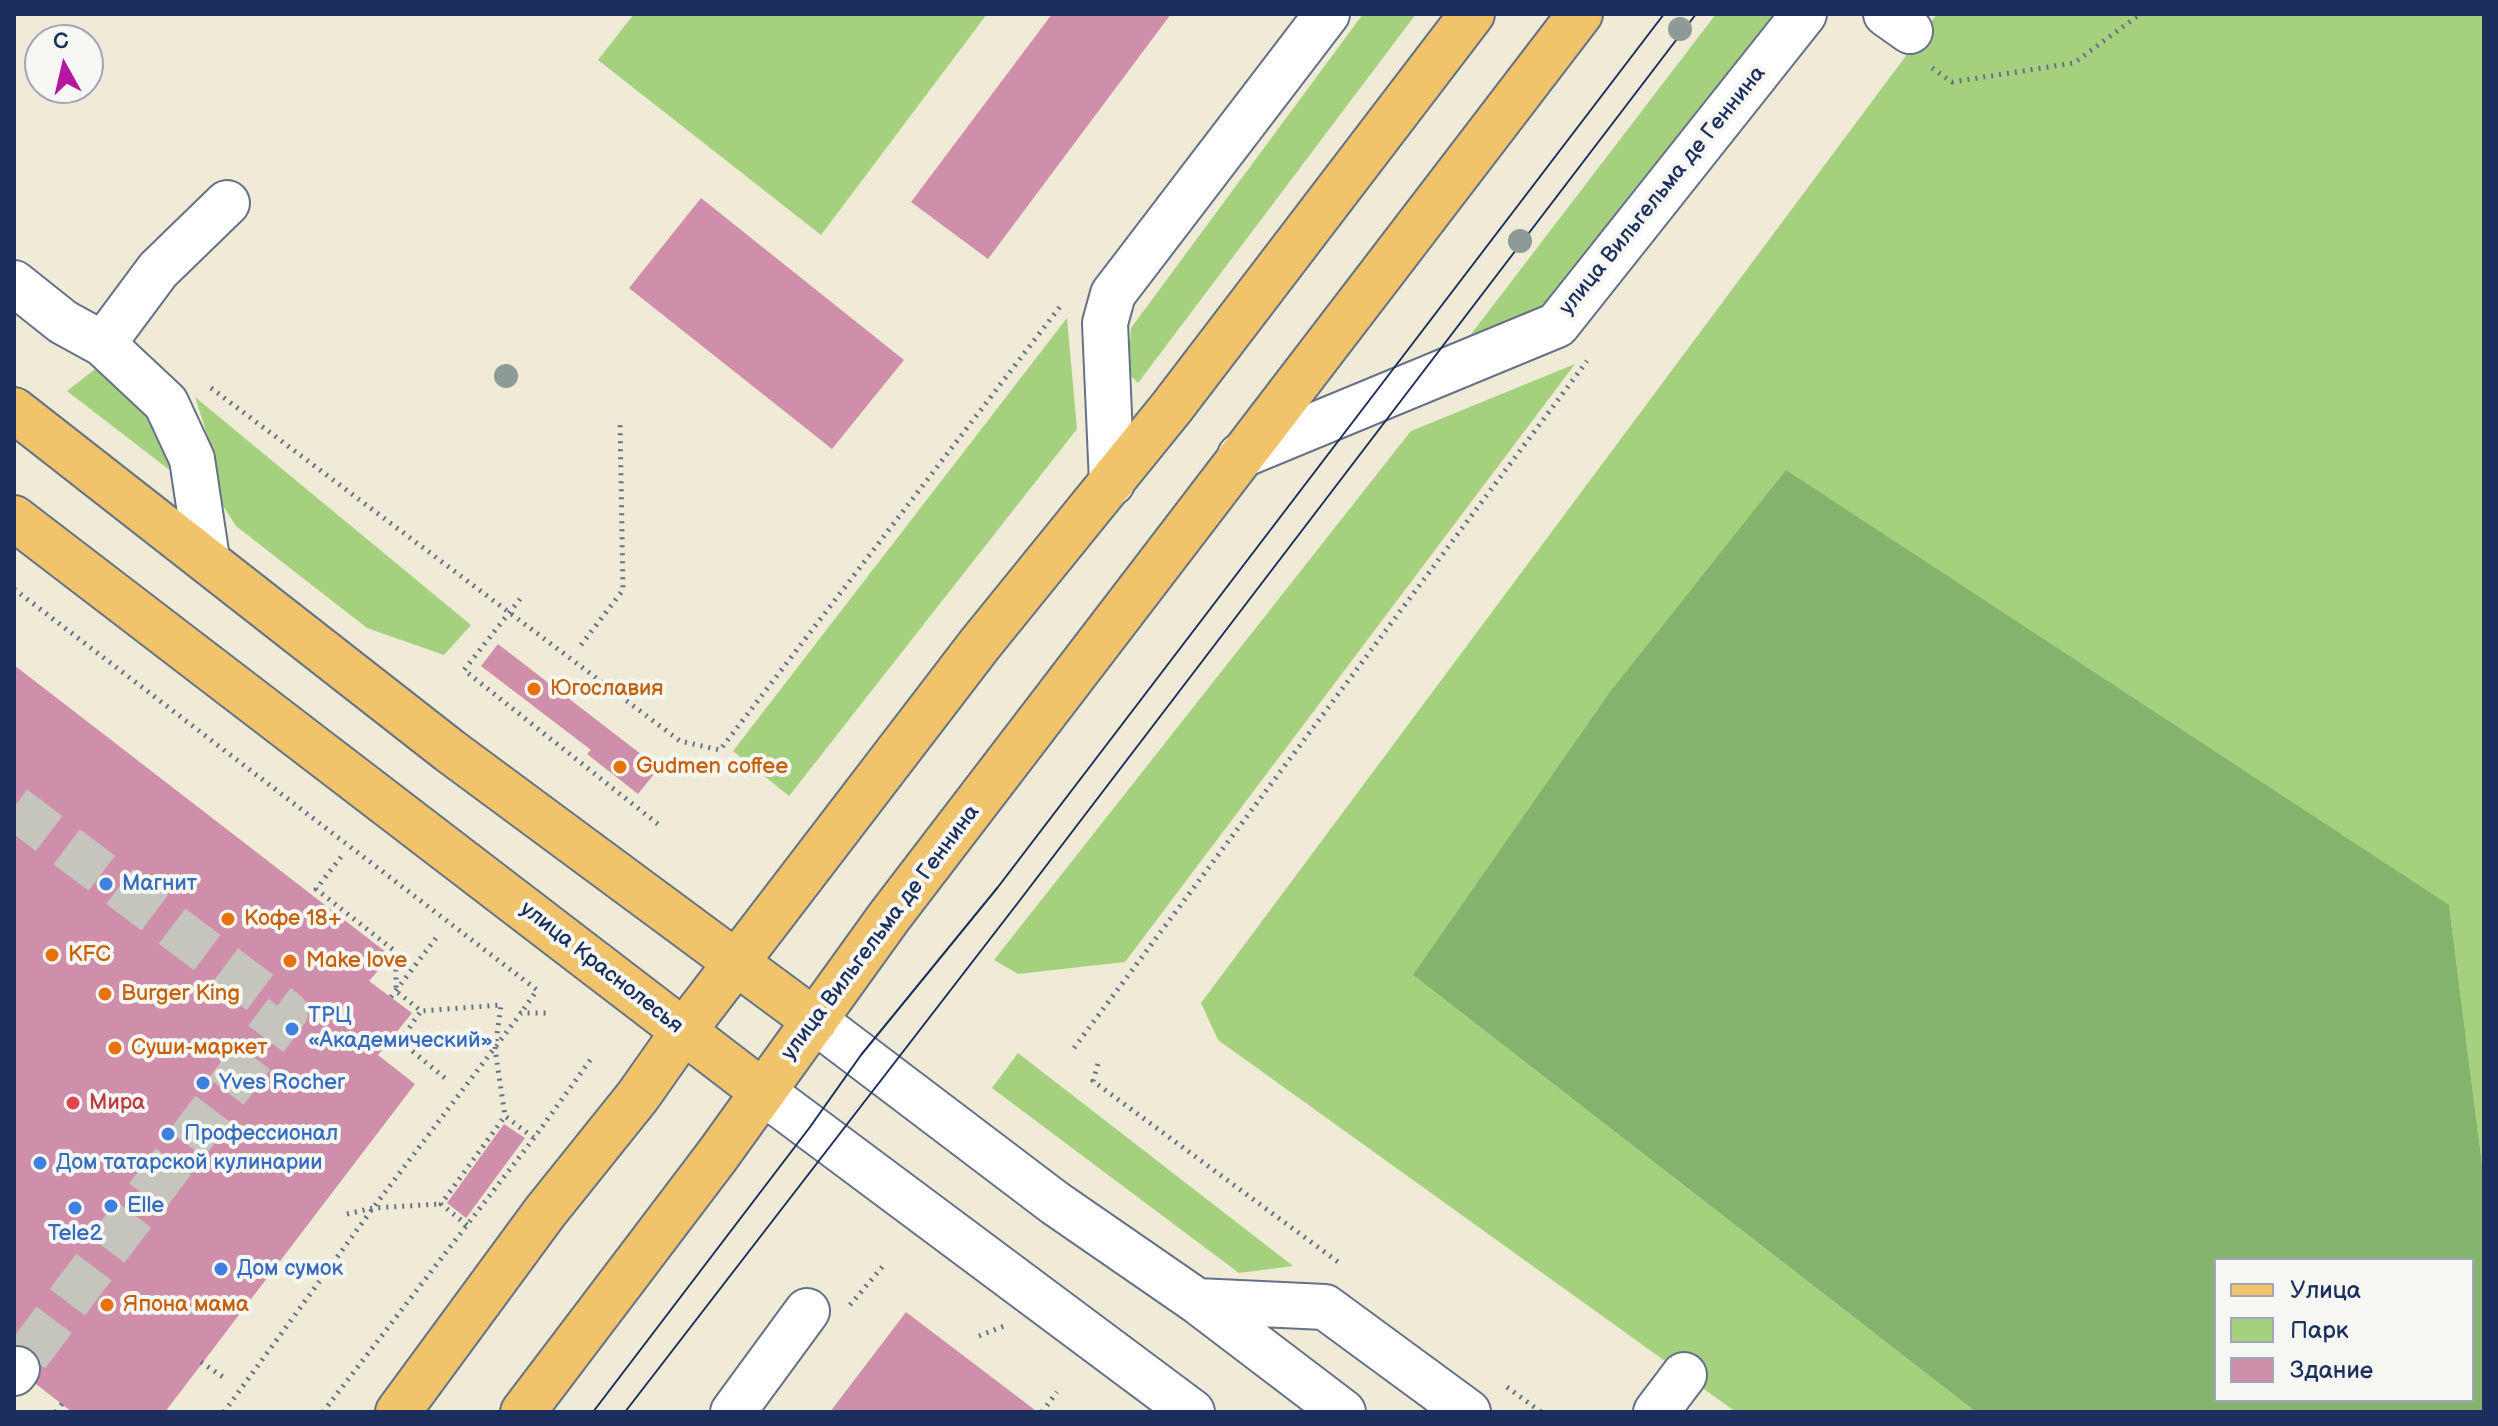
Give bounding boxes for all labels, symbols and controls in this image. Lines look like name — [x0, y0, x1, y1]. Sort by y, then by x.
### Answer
north arrow — [24, 24, 104, 104]
text: С — [51, 27, 70, 56]
street label: улица Вильгельма де Геннина — [1554, 61, 1772, 321]
place label: Югославия — [550, 676, 663, 702]
marker: Югославия — [525, 680, 543, 698]
place label: Gudmen coffee — [636, 754, 788, 780]
marker: Gudmen coffee — [611, 758, 629, 776]
street label: улица Вильгельма де Геннина — [776, 800, 986, 1066]
place label: Магнит — [122, 871, 197, 897]
marker: Магнит — [97, 875, 115, 893]
street label: улица Краснолесья — [514, 896, 688, 1040]
place label: Кофе 18+ — [244, 906, 342, 932]
marker: Кофе 18+ — [219, 910, 237, 928]
place label: KFC — [68, 942, 111, 968]
marker: KFC — [43, 946, 61, 964]
place label: Make love — [306, 948, 407, 974]
marker: Make love — [281, 952, 299, 970]
place label: Burger King — [121, 981, 240, 1007]
marker: Burger King — [96, 985, 114, 1003]
place label: ТРЦ «Академический» — [308, 1003, 493, 1054]
marker: ТРЦ «Академический» — [283, 1020, 301, 1038]
place label: Суши-маркет — [131, 1035, 267, 1061]
marker: Суши-маркет — [106, 1039, 124, 1057]
place label: Yves Rocher — [219, 1070, 345, 1096]
marker: Yves Rocher — [194, 1074, 212, 1092]
place label: Мира — [89, 1090, 145, 1116]
marker: Мира — [64, 1094, 82, 1112]
place label: Профессионал — [184, 1121, 338, 1147]
marker: Профессионал — [159, 1125, 177, 1143]
place label: Дом татарской кулинарии — [56, 1150, 323, 1176]
marker: Дом татарской кулинарии — [31, 1154, 49, 1172]
place label: Elle — [127, 1193, 164, 1219]
marker: Elle — [102, 1197, 120, 1215]
marker: Tele2 — [66, 1199, 84, 1217]
place label: Tele2 — [48, 1221, 102, 1247]
place label: Дом сумок — [237, 1256, 343, 1282]
legend — [2214, 1258, 2474, 1402]
marker: Дом сумок — [212, 1260, 230, 1278]
text: Улица — [2290, 1276, 2361, 1305]
place label: Япона мама — [123, 1292, 249, 1318]
marker: Япона мама — [98, 1296, 116, 1314]
text: Парк — [2290, 1316, 2348, 1345]
text: Здание — [2290, 1356, 2373, 1385]

